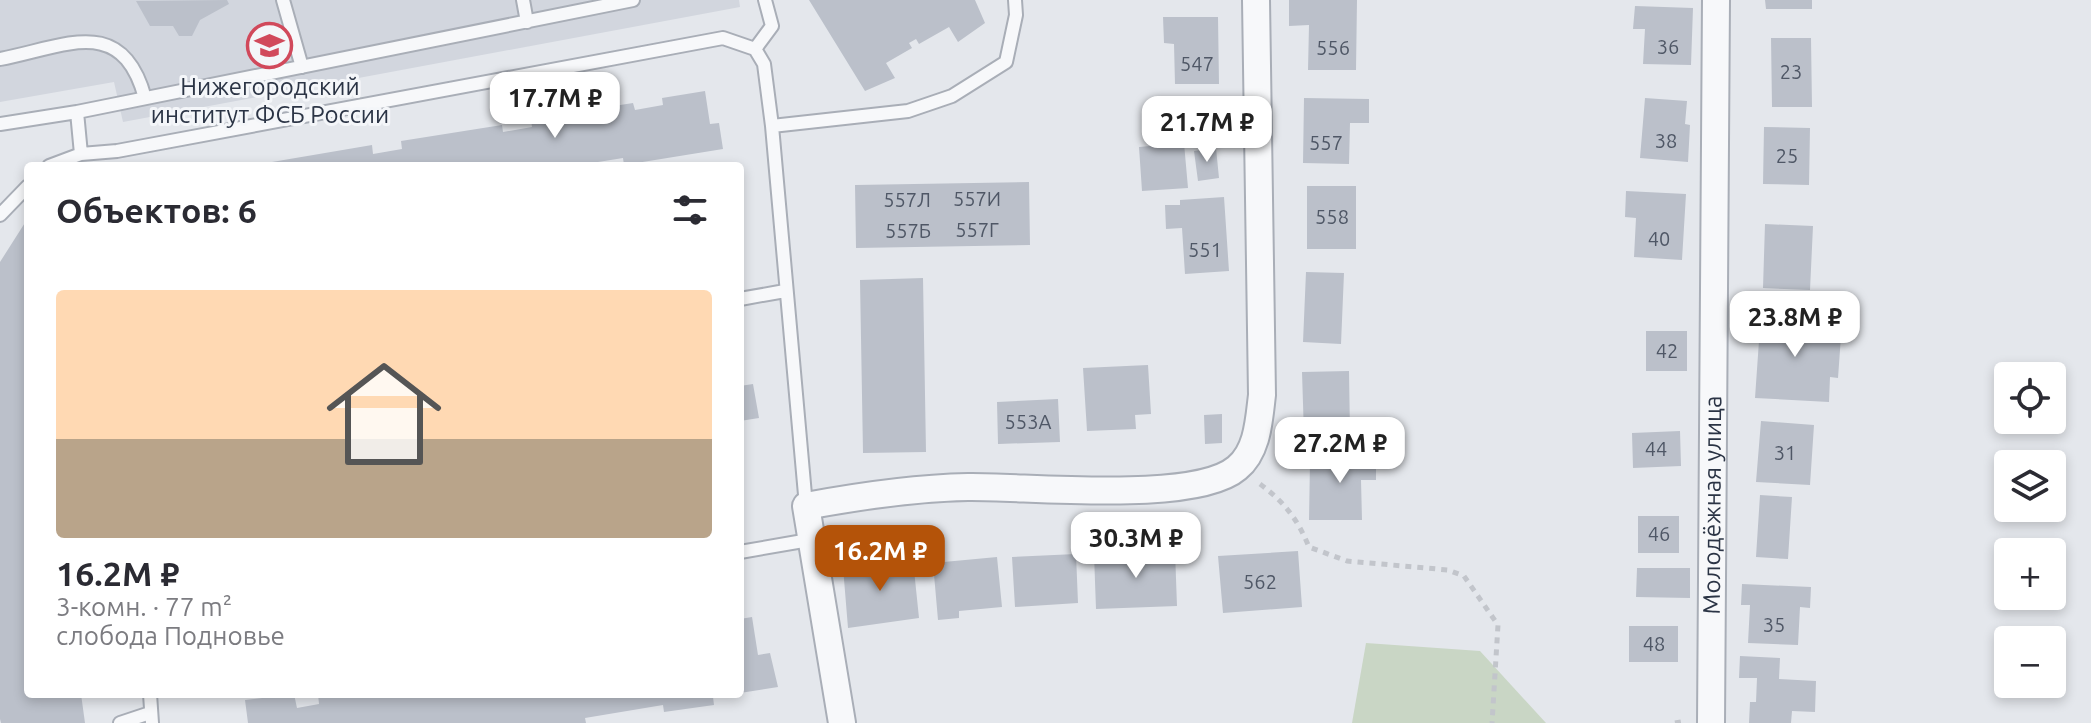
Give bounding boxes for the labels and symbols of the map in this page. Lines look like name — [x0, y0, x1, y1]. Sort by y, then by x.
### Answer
school or university icon: Нижегородский институт ФСБ России — [246, 21, 294, 69]
house number: 36 — [1657, 35, 1679, 58]
house number: 556 — [1316, 36, 1350, 59]
house number: 547 — [1180, 52, 1214, 75]
house number: 23 — [1780, 60, 1802, 83]
pin: 17.7M ₽ — [481, 72, 629, 140]
place label: Нижегородский институт ФСБ России — [151, 73, 389, 128]
pin: 21.7M ₽ — [1133, 96, 1281, 164]
house number: 38 — [1655, 129, 1677, 152]
house number: 557 — [1309, 131, 1343, 154]
house number: 25 — [1776, 144, 1798, 167]
house number: 557И — [953, 187, 1001, 210]
house number: 557Л — [883, 188, 931, 211]
house number: 558 — [1315, 205, 1349, 228]
house number: 557Г — [955, 218, 999, 241]
house number: 557Б — [885, 219, 931, 242]
house number: 40 — [1648, 227, 1670, 250]
house number: 551 — [1188, 238, 1222, 261]
pin: 23.8M ₽ — [1721, 291, 1869, 359]
house number: 42 — [1656, 339, 1678, 362]
street label: Молодёжная улица — [1698, 396, 1726, 614]
house number: 553А — [1005, 410, 1051, 433]
pin: 27.2M ₽ — [1266, 417, 1414, 485]
house number: 44 — [1645, 437, 1667, 460]
house number: 31 — [1774, 441, 1796, 464]
pin: 30.3M ₽ — [1062, 512, 1210, 580]
house number: 46 — [1648, 522, 1670, 545]
pin: 16.2M ₽ — [806, 525, 954, 593]
house number: 562 — [1243, 570, 1277, 593]
house number: 35 — [1763, 613, 1785, 636]
house number: 48 — [1643, 632, 1665, 655]

